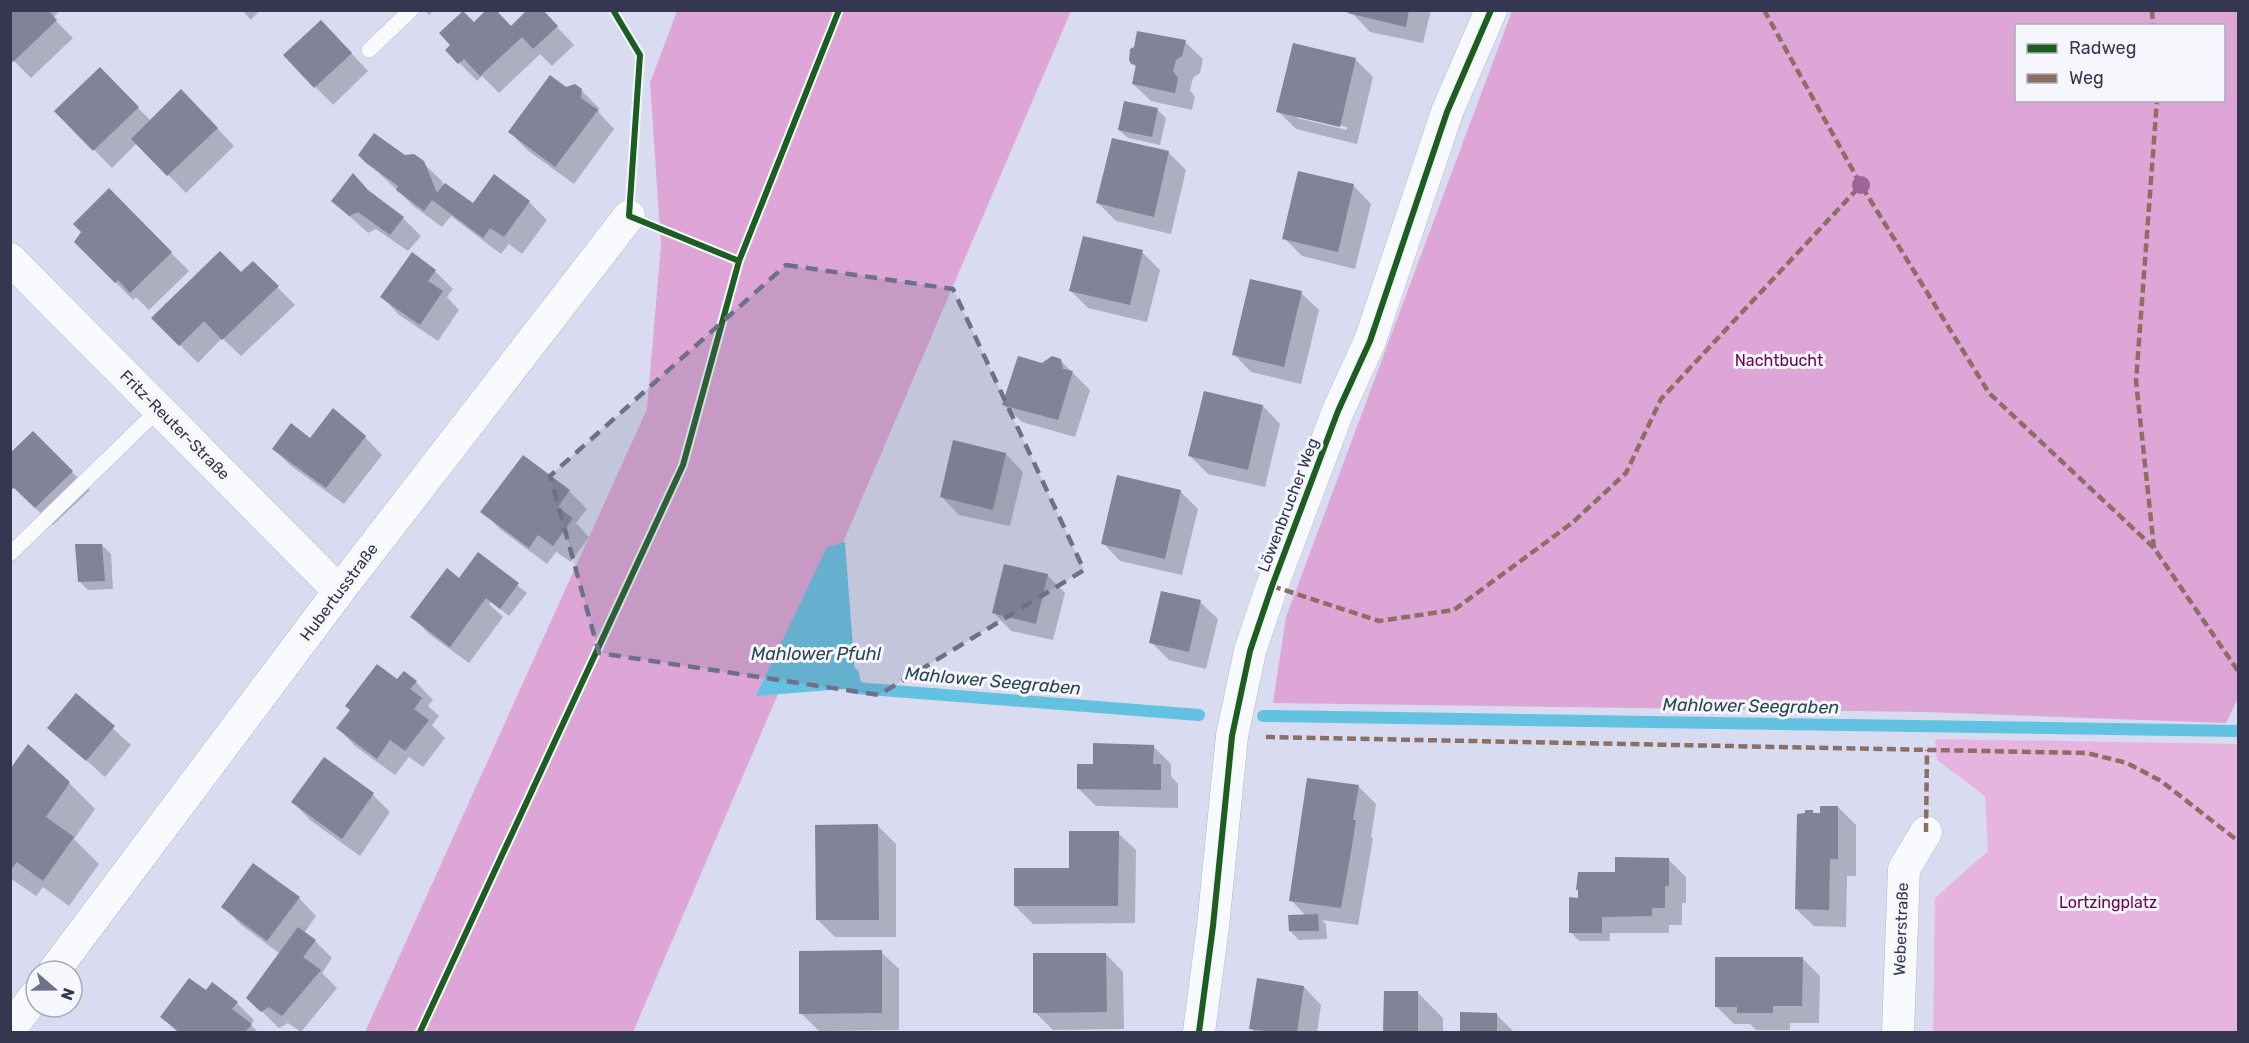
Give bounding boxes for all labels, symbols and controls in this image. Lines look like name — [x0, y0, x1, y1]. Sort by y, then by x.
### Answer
legend — [2015, 24, 2225, 102]
text: Radweg — [2069, 37, 2136, 59]
text: Weg — [2069, 67, 2104, 89]
park label: Nachtbucht — [1735, 351, 1823, 370]
street label: Fritz-Reuter-Straße — [116, 366, 234, 484]
street label: Löwenbrucher Weg — [1254, 435, 1322, 575]
street label: Hubertusstraße — [296, 539, 382, 645]
water label: Mahlower Pfuhl — [751, 643, 882, 665]
water label: Mahlower Seegraben — [904, 662, 1082, 700]
water label: Mahlower Seegraben — [1663, 693, 1839, 719]
street label: Weberstraße — [1890, 882, 1912, 976]
park label: Lortzingplatz — [2059, 893, 2157, 912]
north arrow — [24, 959, 84, 1019]
text: N — [57, 985, 79, 1003]

